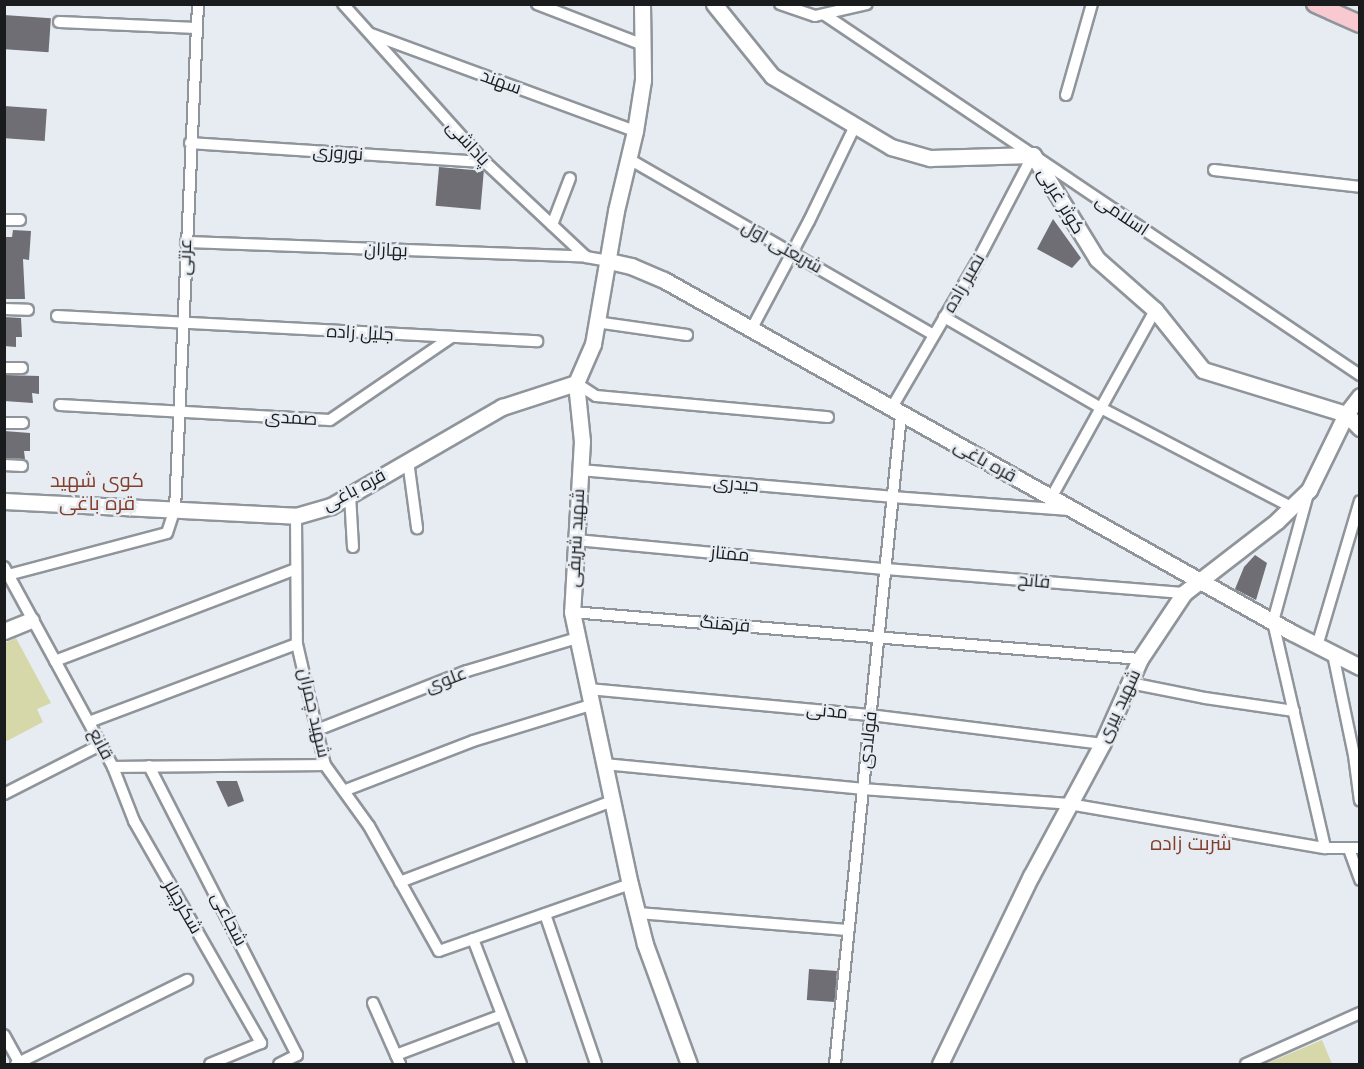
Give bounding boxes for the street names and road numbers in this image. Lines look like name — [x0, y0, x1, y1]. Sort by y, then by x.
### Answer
street label: سهند — [478, 65, 524, 99]
street label: پاداشی — [442, 116, 494, 170]
street label: نوروزی — [312, 140, 364, 166]
street label: کوثر غربی — [1033, 164, 1089, 238]
street label: اسلامی — [1091, 189, 1153, 241]
street label: شریعتی اول — [738, 216, 826, 278]
street label: عزتی — [174, 238, 196, 276]
street label: بهاران — [364, 238, 408, 262]
street label: نصیر زاده — [938, 250, 990, 316]
street label: جلیل زاده — [326, 320, 394, 346]
street label: صمدی — [264, 406, 318, 430]
street label: قره باغی — [950, 435, 1020, 487]
street label: قره باغی — [319, 464, 389, 516]
street label: حیدری — [712, 471, 760, 497]
street label: شهید شریفى — [563, 488, 589, 588]
street label: ممتاز — [710, 542, 750, 566]
street label: فاتح — [1017, 569, 1051, 593]
street label: فرهنگ — [699, 611, 751, 637]
street label: علوی — [422, 662, 470, 698]
street label: شهید چمران — [293, 666, 335, 760]
street label: شهید پیری — [1093, 666, 1145, 746]
street label: مدنی — [805, 698, 849, 724]
street label: فولادی — [854, 710, 882, 770]
street label: قانع — [84, 725, 118, 763]
street label: شکرچیلر — [159, 876, 207, 938]
street label: شجاعی — [206, 888, 252, 950]

